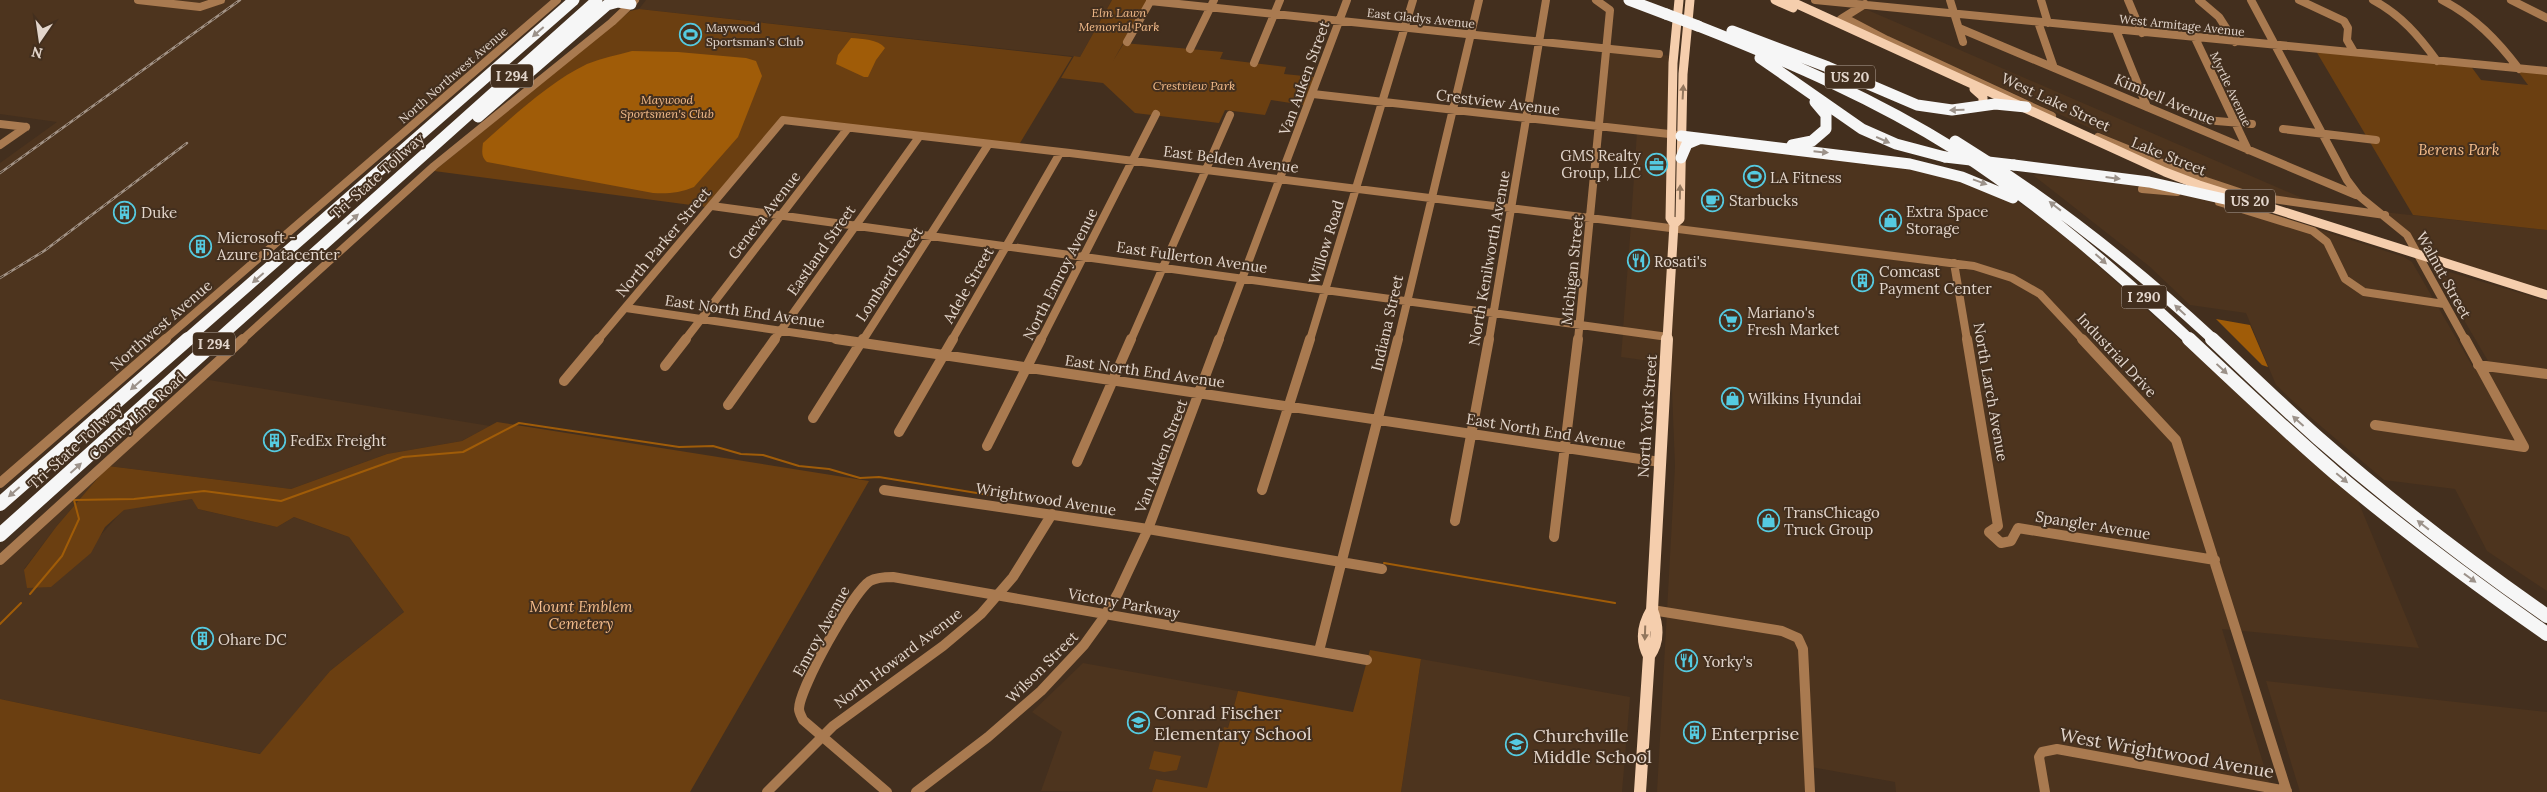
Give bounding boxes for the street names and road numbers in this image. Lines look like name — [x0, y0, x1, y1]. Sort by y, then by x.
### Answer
street label: East Gladys Avenue — [1366, 5, 1476, 31]
street label: West Armitage Avenue — [2118, 11, 2246, 39]
street label: Van Auken Street — [1274, 18, 1334, 139]
street label: North Northwest Avenue — [395, 23, 511, 126]
street label: Myrtle Avenue — [2207, 49, 2255, 129]
road number: I 294 — [491, 64, 533, 88]
road number: US 20 — [1825, 66, 1875, 88]
street label: West Lake Street — [1998, 68, 2114, 136]
street label: Kimbell Avenue — [2112, 69, 2218, 129]
street label: Crestview Avenue — [1435, 85, 1561, 119]
street label: Tri-State Tollway — [326, 129, 428, 223]
street label: Lake Street — [2129, 132, 2209, 180]
street label: East Belden Avenue — [1162, 141, 1300, 177]
street label: Geneva Avenue — [724, 167, 804, 263]
street label: North Kenilworth Avenue — [1464, 169, 1514, 347]
street label: North Parker Street — [611, 183, 715, 301]
road number: US 20 — [2225, 190, 2275, 212]
street label: Willow Road — [1304, 198, 1348, 286]
street label: Eastland Street — [783, 201, 859, 299]
street label: North Emroy Avenue — [1018, 205, 1102, 343]
street label: Michigan Street — [1557, 214, 1587, 326]
street label: Lombard Street — [851, 223, 927, 325]
street label: Walnut Street — [2412, 228, 2476, 322]
street label: East Fullerton Avenue — [1115, 237, 1269, 277]
street label: Adele Street — [938, 243, 998, 327]
street label: Indiana Street — [1367, 273, 1407, 373]
street label: Northwest Avenue — [106, 276, 216, 374]
road number: I 290 — [2122, 286, 2166, 308]
street label: East North End Avenue — [664, 290, 826, 332]
street label: Industrial Drive — [2073, 309, 2161, 401]
street label: North Larch Avenue — [1969, 321, 2013, 463]
road number: I 294 — [193, 332, 235, 356]
street label: East North End Avenue — [1064, 350, 1226, 392]
street label: North York Street — [1633, 354, 1661, 478]
street label: County Line Road — [85, 368, 189, 464]
street label: Van Auken Street — [1130, 396, 1191, 516]
street label: Tri-State Tollway — [24, 399, 126, 493]
street label: East North End Avenue — [1465, 409, 1627, 453]
street label: Wrightwood Avenue — [974, 479, 1118, 519]
street label: Spangler Avenue — [2034, 507, 2152, 543]
street label: Emroy Avenue — [788, 582, 854, 680]
street label: Victory Parkway — [1065, 584, 1182, 622]
street label: North Howard Avenue — [830, 604, 966, 712]
street label: Wilson Street — [1002, 627, 1082, 707]
street label: West Wrightwood Avenue — [2058, 723, 2276, 783]

